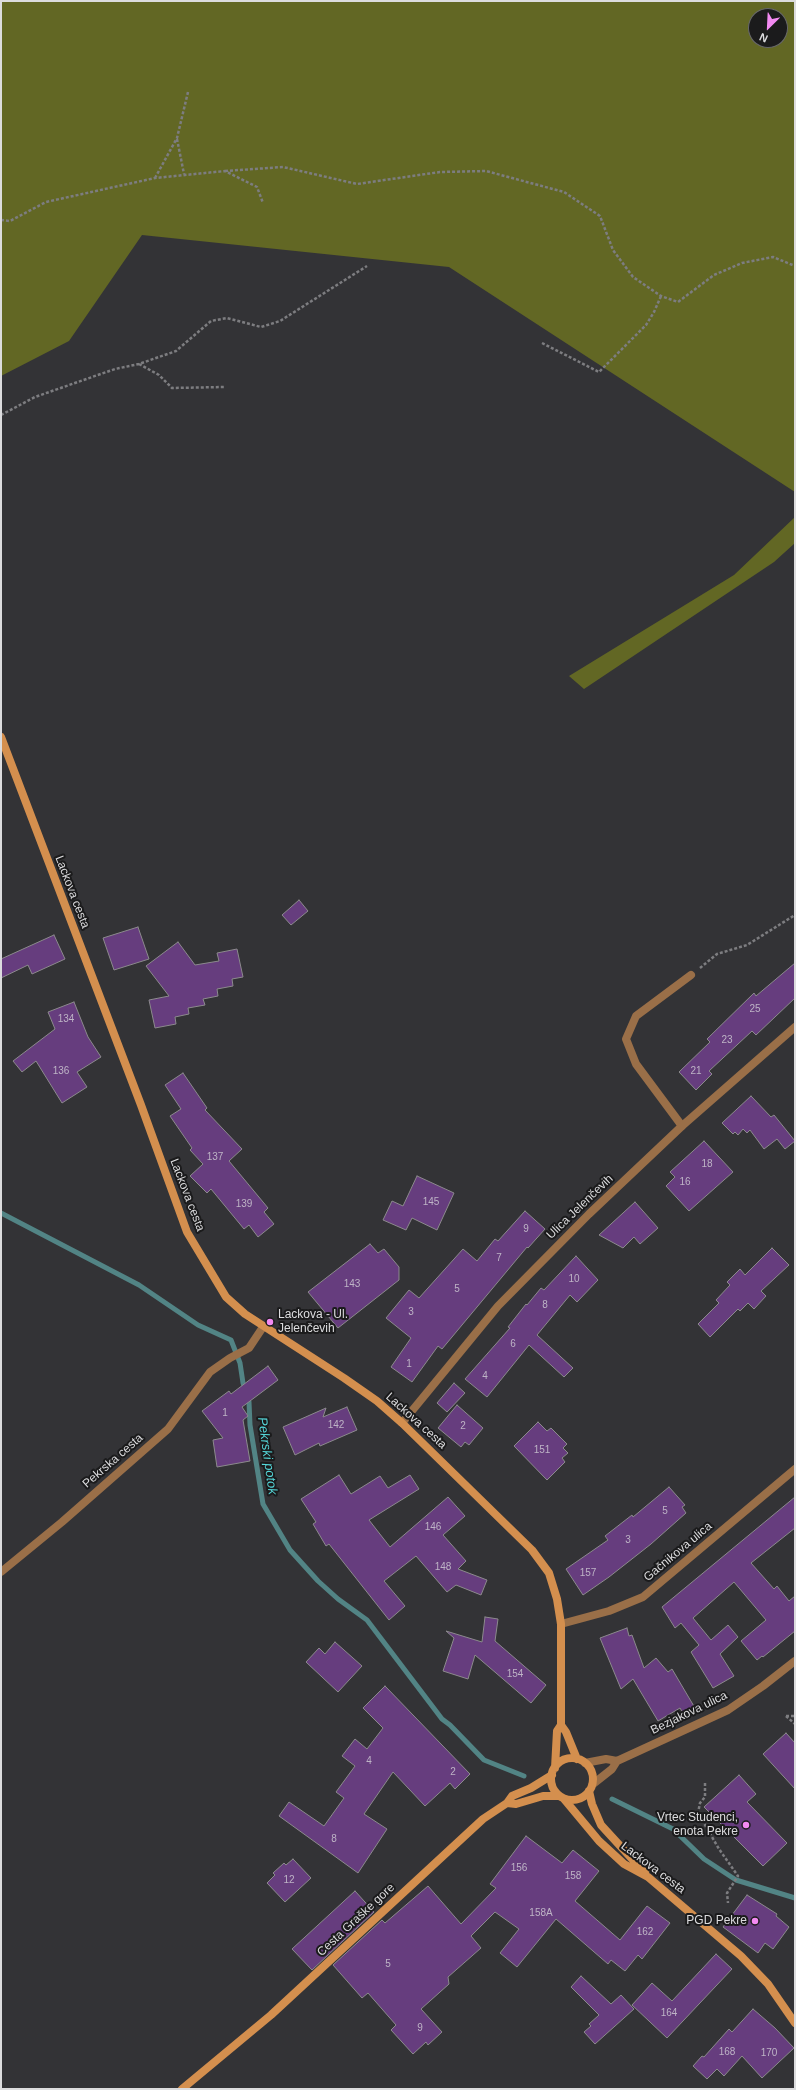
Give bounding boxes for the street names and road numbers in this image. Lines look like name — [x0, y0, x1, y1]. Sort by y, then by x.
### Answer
street label: Lackova cesta — [52, 854, 92, 930]
street label: Lackova cesta — [167, 1157, 207, 1233]
street label: Ulica Jelenčevih — [544, 1172, 616, 1242]
street label: Lackova cesta — [383, 1390, 449, 1452]
street label: Pekrska cesta — [80, 1431, 146, 1491]
street label: Gačnikova ulica — [641, 1519, 715, 1585]
street label: Bezjakova ulica — [648, 1688, 730, 1738]
street label: Lackova cesta — [618, 1839, 688, 1897]
street label: Cesta Graške gore — [314, 1880, 398, 1960]

